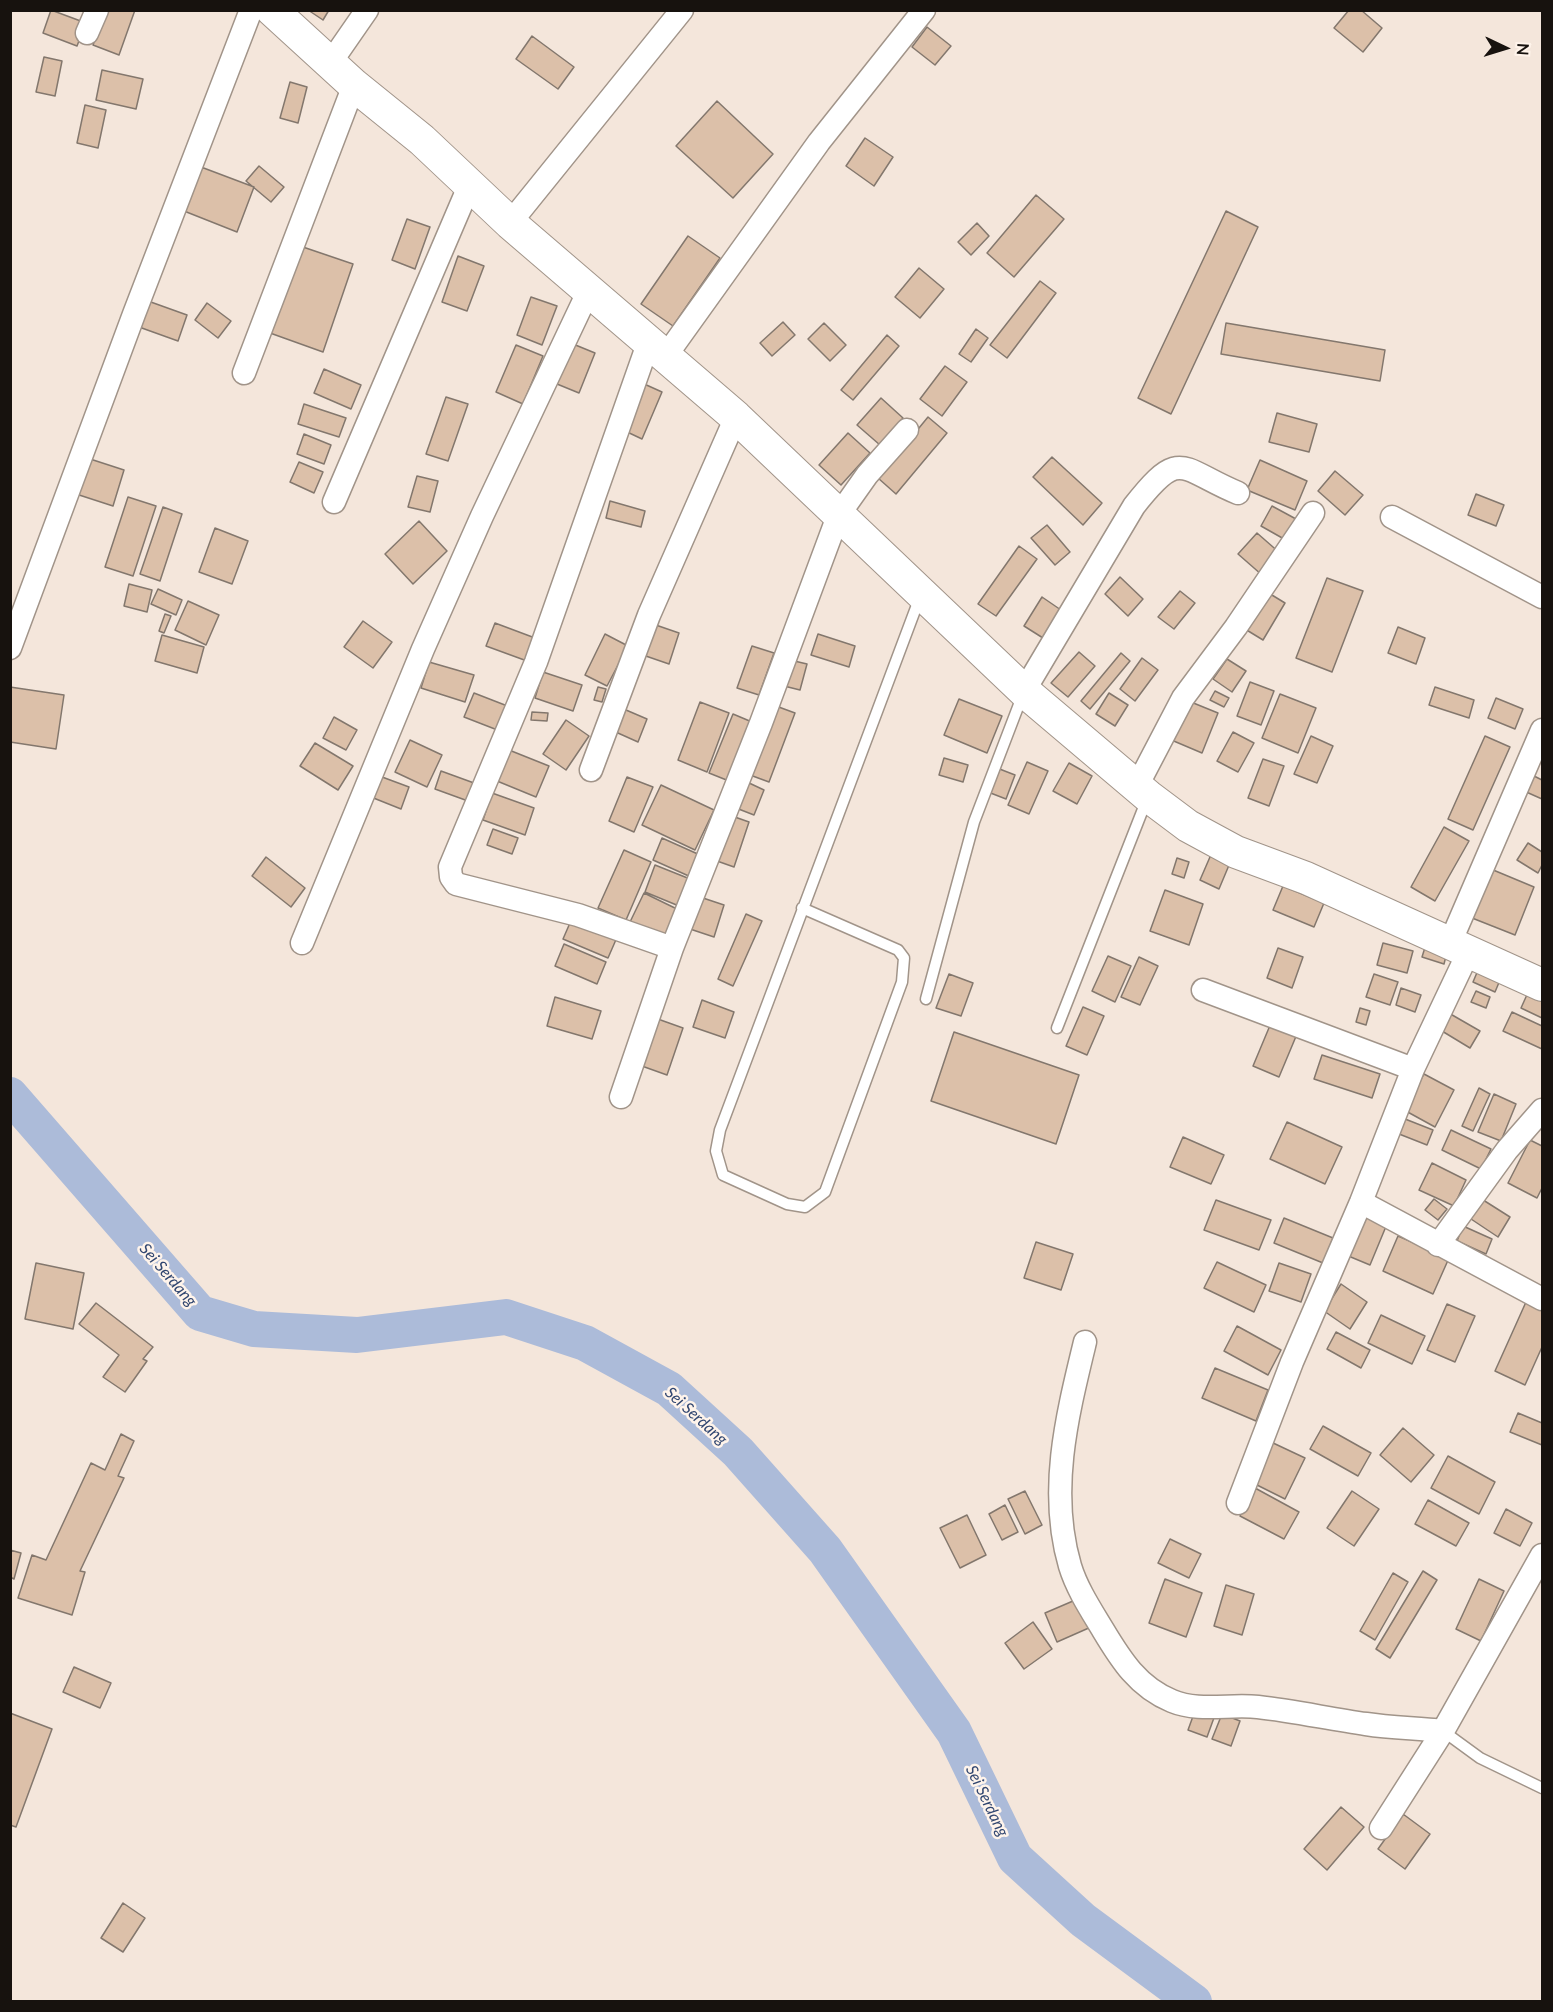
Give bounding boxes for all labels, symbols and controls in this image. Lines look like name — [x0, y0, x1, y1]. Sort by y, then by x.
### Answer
north arrow — [1475, 18, 1535, 78]
text: N — [1514, 42, 1533, 56]
water label: Sei Serdang — [136, 1240, 200, 1310]
water label: Sei Serdang — [661, 1383, 731, 1449]
water label: Sei Serdang — [962, 1762, 1012, 1840]

